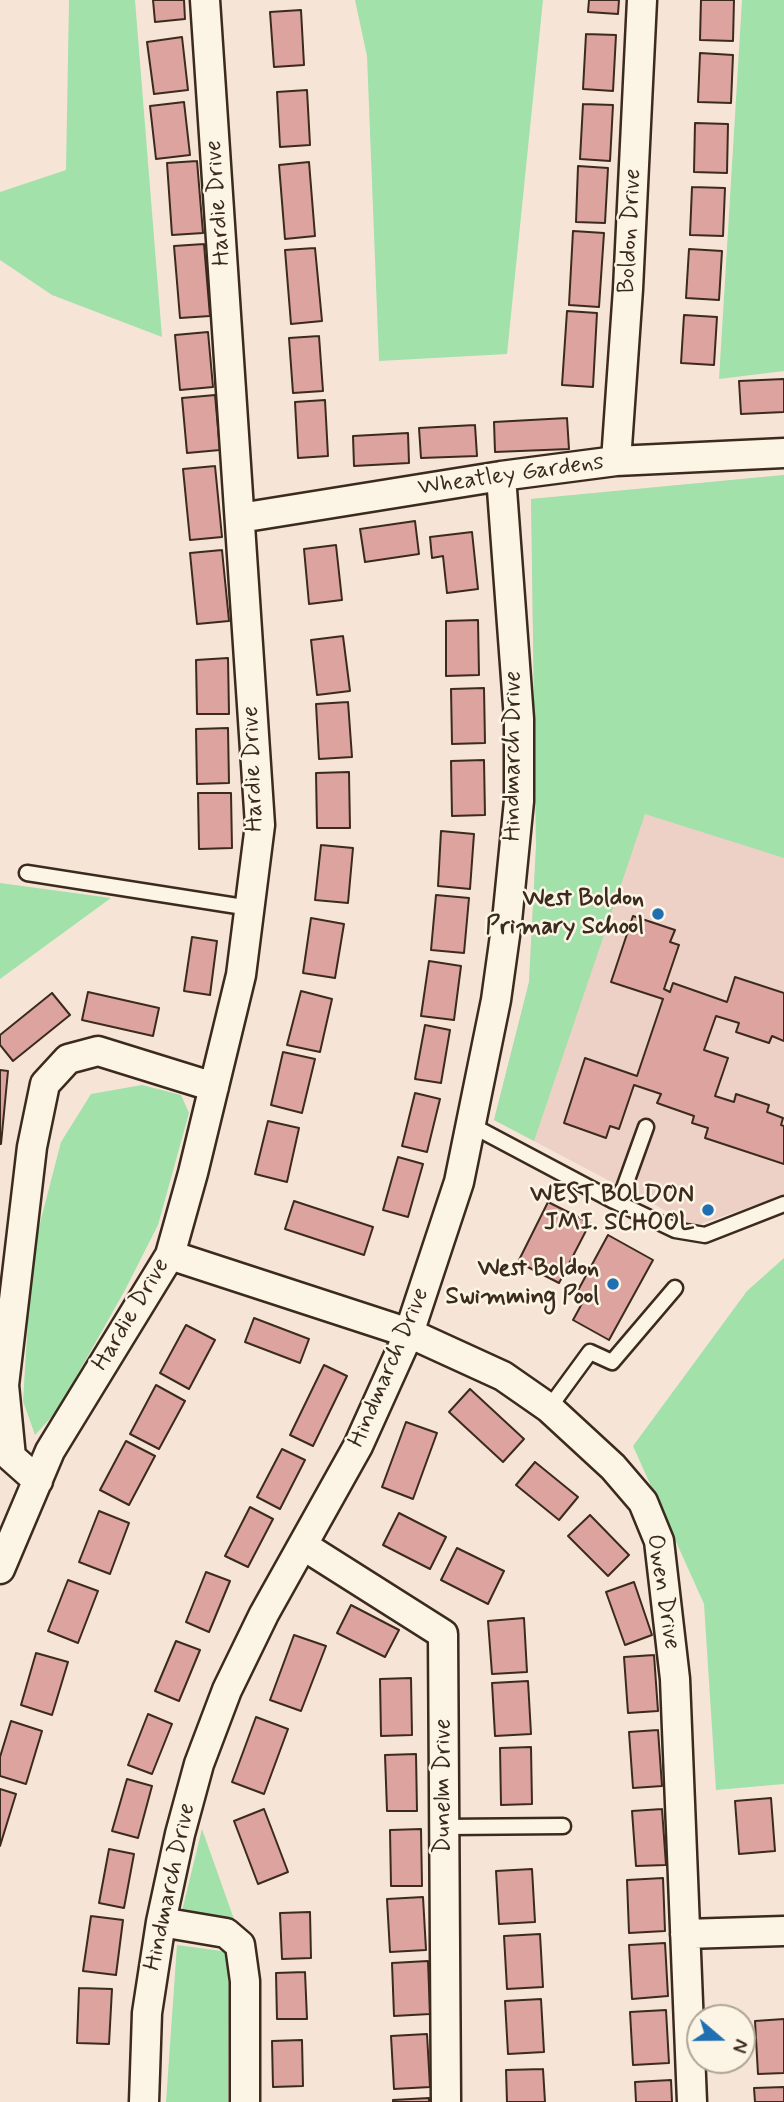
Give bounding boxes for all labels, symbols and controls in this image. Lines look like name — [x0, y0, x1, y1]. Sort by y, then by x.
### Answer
street label: Hardie Drive — [200, 139, 238, 267]
street label: Boldon Drive — [613, 168, 649, 294]
street label: Wheatley Gardens — [416, 449, 606, 503]
street label: Hindmarch Drive — [500, 671, 528, 841]
street label: Hardie Drive — [237, 705, 271, 833]
place label: West Boldon Primary School — [486, 886, 644, 942]
marker: West Boldon Primary School — [650, 906, 666, 922]
place label: WEST BOLDON JMI. SCHOOL — [530, 1182, 694, 1238]
marker: WEST BOLDON JMI. SCHOOL — [700, 1202, 716, 1218]
street label: Hardie Drive — [87, 1254, 177, 1376]
place label: West Boldon Swimming Pool — [446, 1256, 599, 1312]
marker: West Boldon Swimming Pool — [605, 1276, 621, 1292]
street label: Hindmarch Drive — [343, 1284, 437, 1452]
street label: Owen Drive — [639, 1532, 685, 1652]
street label: Dunelm Drive — [430, 1718, 458, 1854]
street label: Hindmarch Drive — [139, 1801, 203, 1973]
north arrow — [686, 2004, 756, 2074]
text: N — [725, 2035, 753, 2056]

